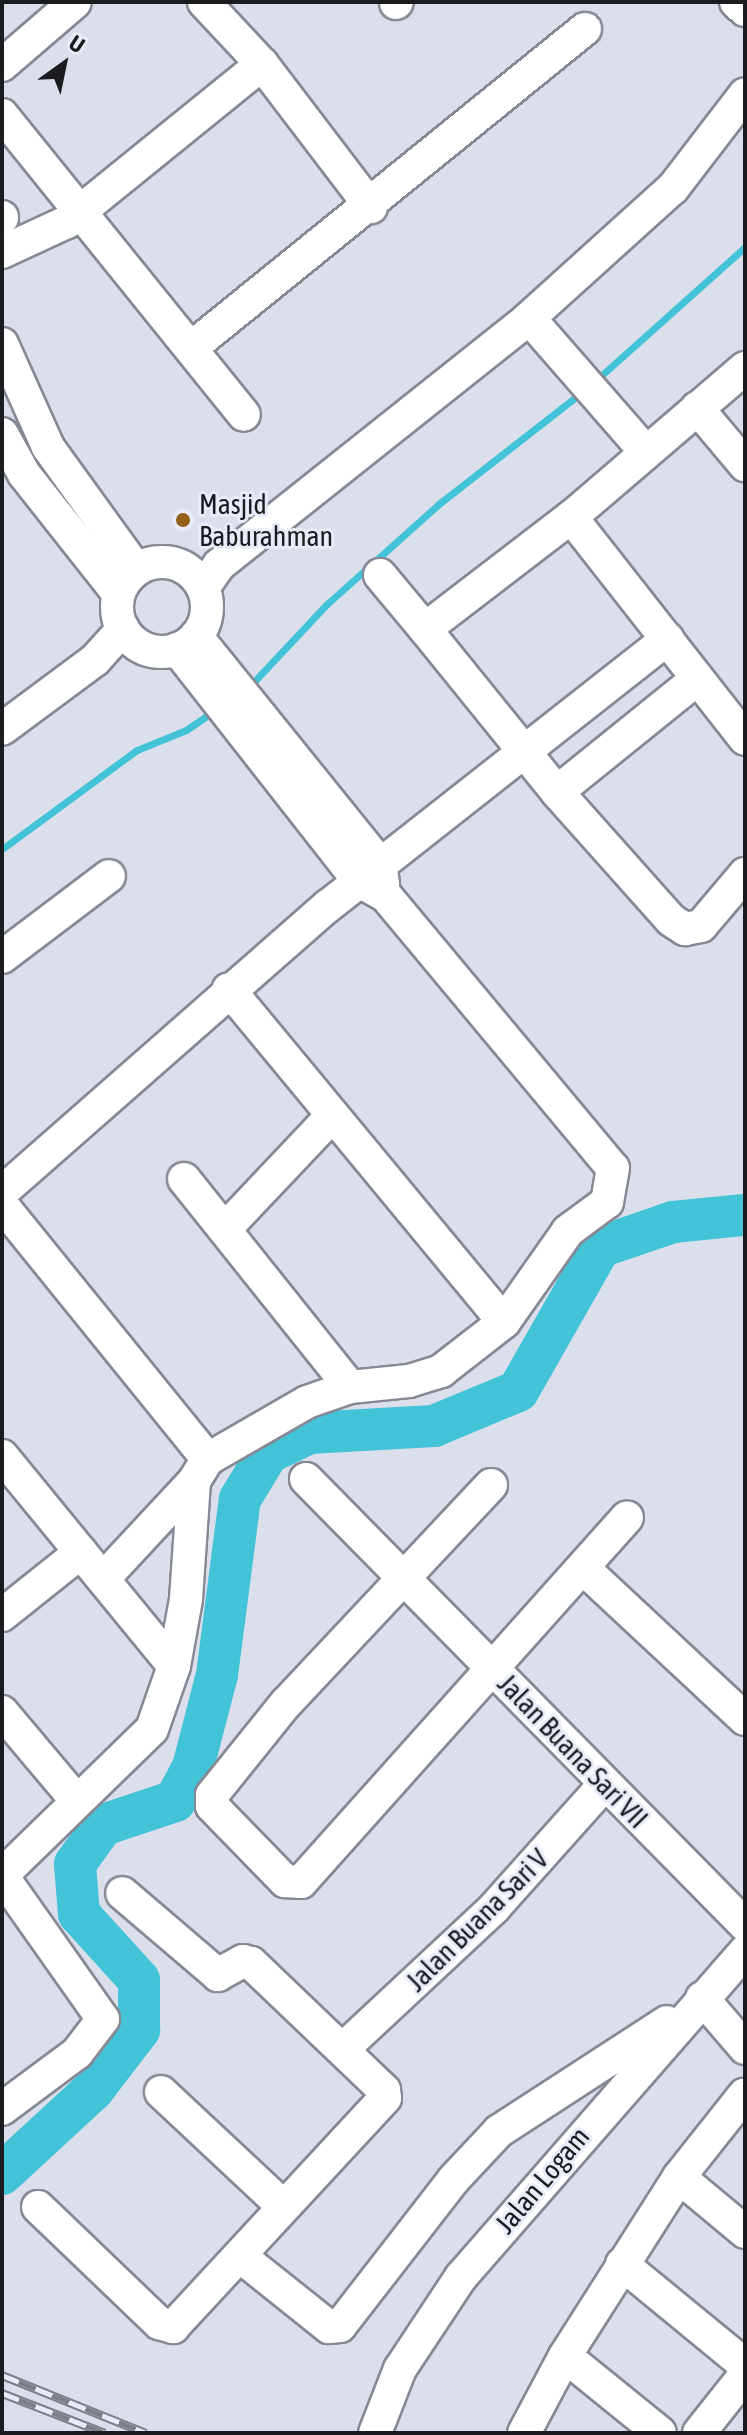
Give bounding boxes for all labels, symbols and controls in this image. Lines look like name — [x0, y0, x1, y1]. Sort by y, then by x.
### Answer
north arrow — [24, 24, 104, 104]
text: U — [65, 29, 90, 58]
place label: Masjid Baburahman — [199, 487, 333, 553]
marker: Masjid Baburahman — [174, 511, 192, 529]
street label: Jalan Buana Sari VII — [491, 1667, 655, 1835]
street label: Jalan Buana Sari V — [399, 1842, 555, 1998]
street label: Jalan Logam — [488, 2120, 596, 2240]

